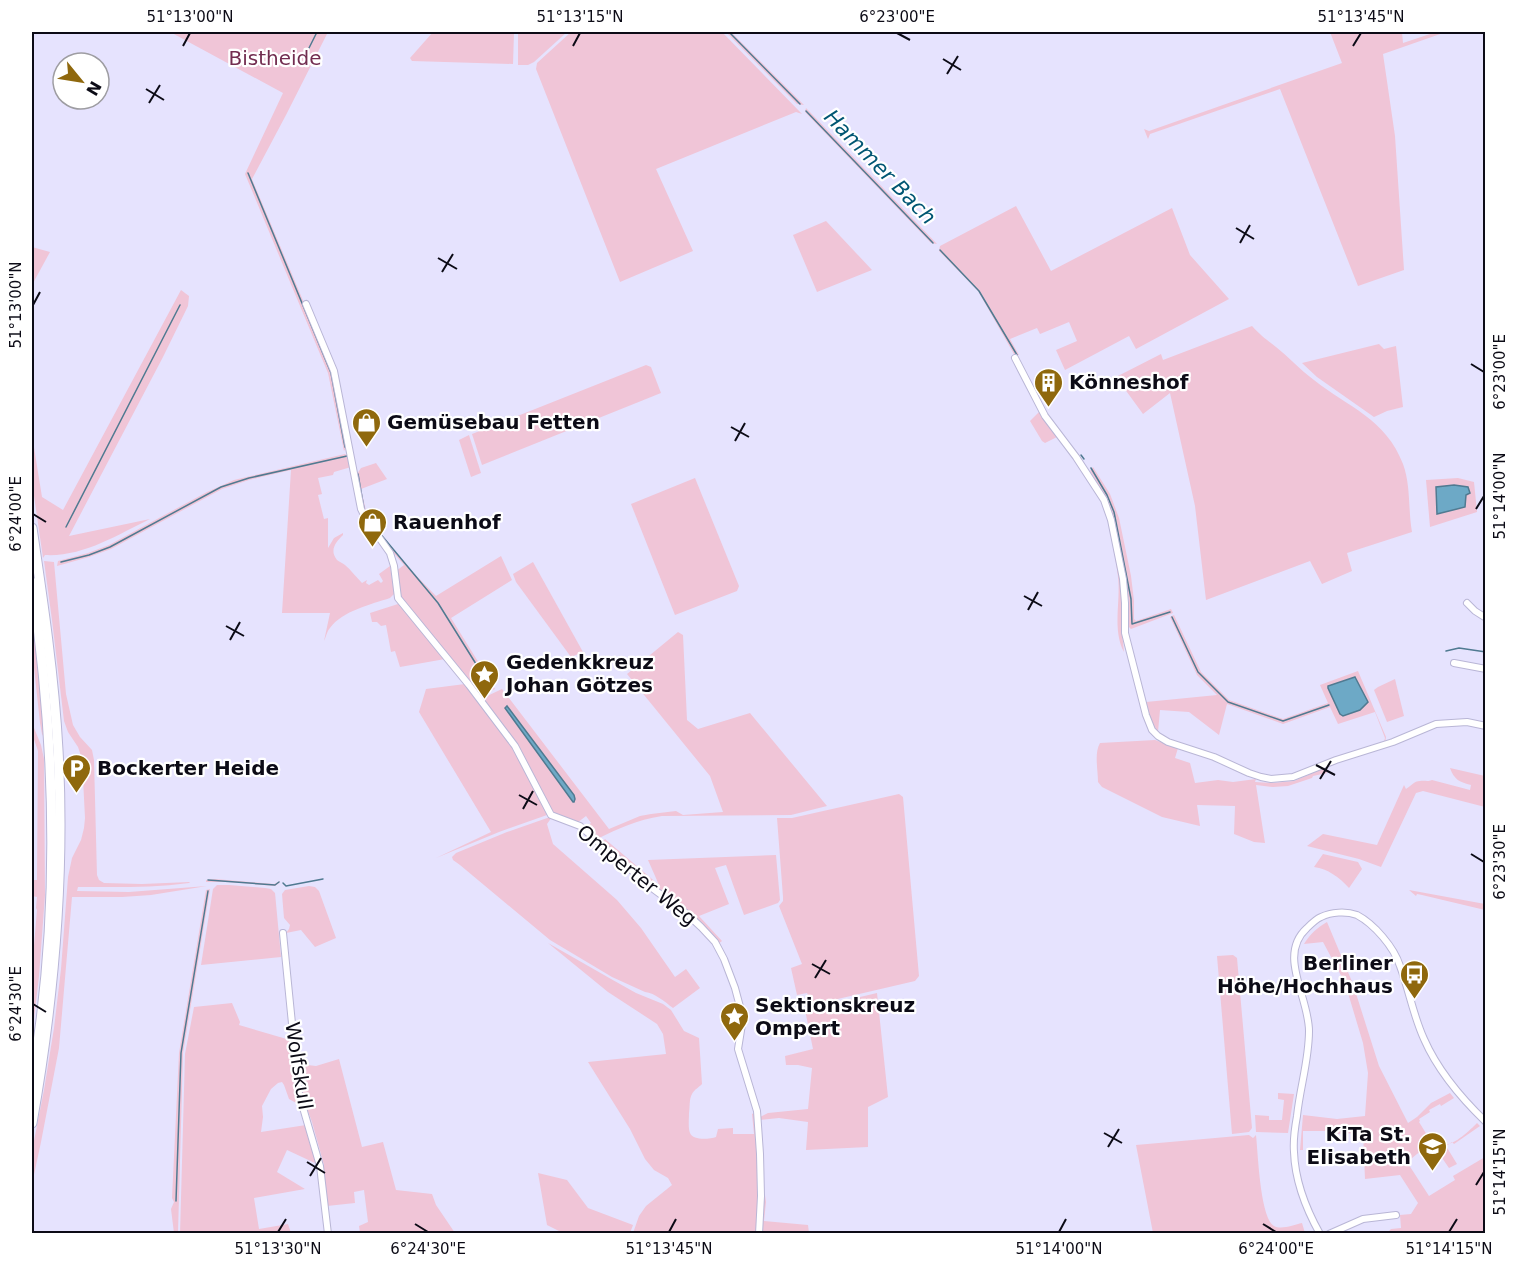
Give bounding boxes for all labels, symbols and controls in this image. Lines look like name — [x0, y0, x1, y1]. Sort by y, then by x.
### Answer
text: 51°13'00"N — [146, 8, 234, 26]
text: 51°13'15"N — [536, 8, 624, 26]
text: 6°23'00"E — [859, 8, 935, 26]
text: 51°13'45"N — [1317, 8, 1405, 26]
park label: Bistheide — [228, 46, 322, 70]
north arrow — [51, 51, 111, 111]
text: N — [82, 78, 105, 99]
water label: Hammer Bach — [819, 105, 941, 229]
text: 51°13'00"N — [7, 261, 25, 349]
text: 6°23'00"E — [1491, 334, 1509, 410]
building icon: Könneshof — [1032, 366, 1064, 408]
place label: Könneshof — [1069, 370, 1189, 394]
shop icon: Gemüsebau Fetten — [350, 406, 382, 448]
place label: Gemüsebau Fetten — [387, 410, 600, 434]
text: 51°14'00"N — [1491, 452, 1509, 540]
text: 6°24'00"E — [7, 476, 25, 552]
shop icon: Rauenhof — [356, 506, 388, 548]
place label: Rauenhof — [393, 510, 501, 534]
place label: Gedenkkreuz Johan Götzes — [504, 650, 654, 697]
place icon: Gedenkkreuz Johan Götzes — [469, 658, 501, 700]
parking icon: Bockerter Heide — [60, 752, 92, 794]
place label: Bockerter Heide — [97, 756, 279, 780]
street label: Omperter Weg — [572, 819, 702, 931]
text: 6°23'30"E — [1491, 824, 1509, 900]
place label: Berliner Höhe/Hochhaus — [1217, 951, 1393, 998]
bus stop icon: Berliner Höhe/Hochhaus — [1398, 958, 1430, 1000]
text: 6°24'30"E — [7, 966, 25, 1042]
place label: Sektionskreuz Ompert — [755, 993, 915, 1040]
place icon: Sektionskreuz Ompert — [718, 1000, 750, 1042]
street label: Wolfskull — [280, 1020, 318, 1112]
place label: KiTa St. Elisabeth — [1307, 1122, 1411, 1169]
text: 51°14'15"N — [1491, 1128, 1509, 1216]
school or university icon: KiTa St. Elisabeth — [1416, 1130, 1448, 1172]
text: 51°13'30"N — [234, 1240, 322, 1258]
text: 6°24'30"E — [390, 1240, 466, 1258]
text: 51°13'45"N — [625, 1240, 713, 1258]
text: 51°14'00"N — [1015, 1240, 1103, 1258]
text: 6°24'00"E — [1238, 1240, 1314, 1258]
text: 51°14'15"N — [1405, 1240, 1493, 1258]

